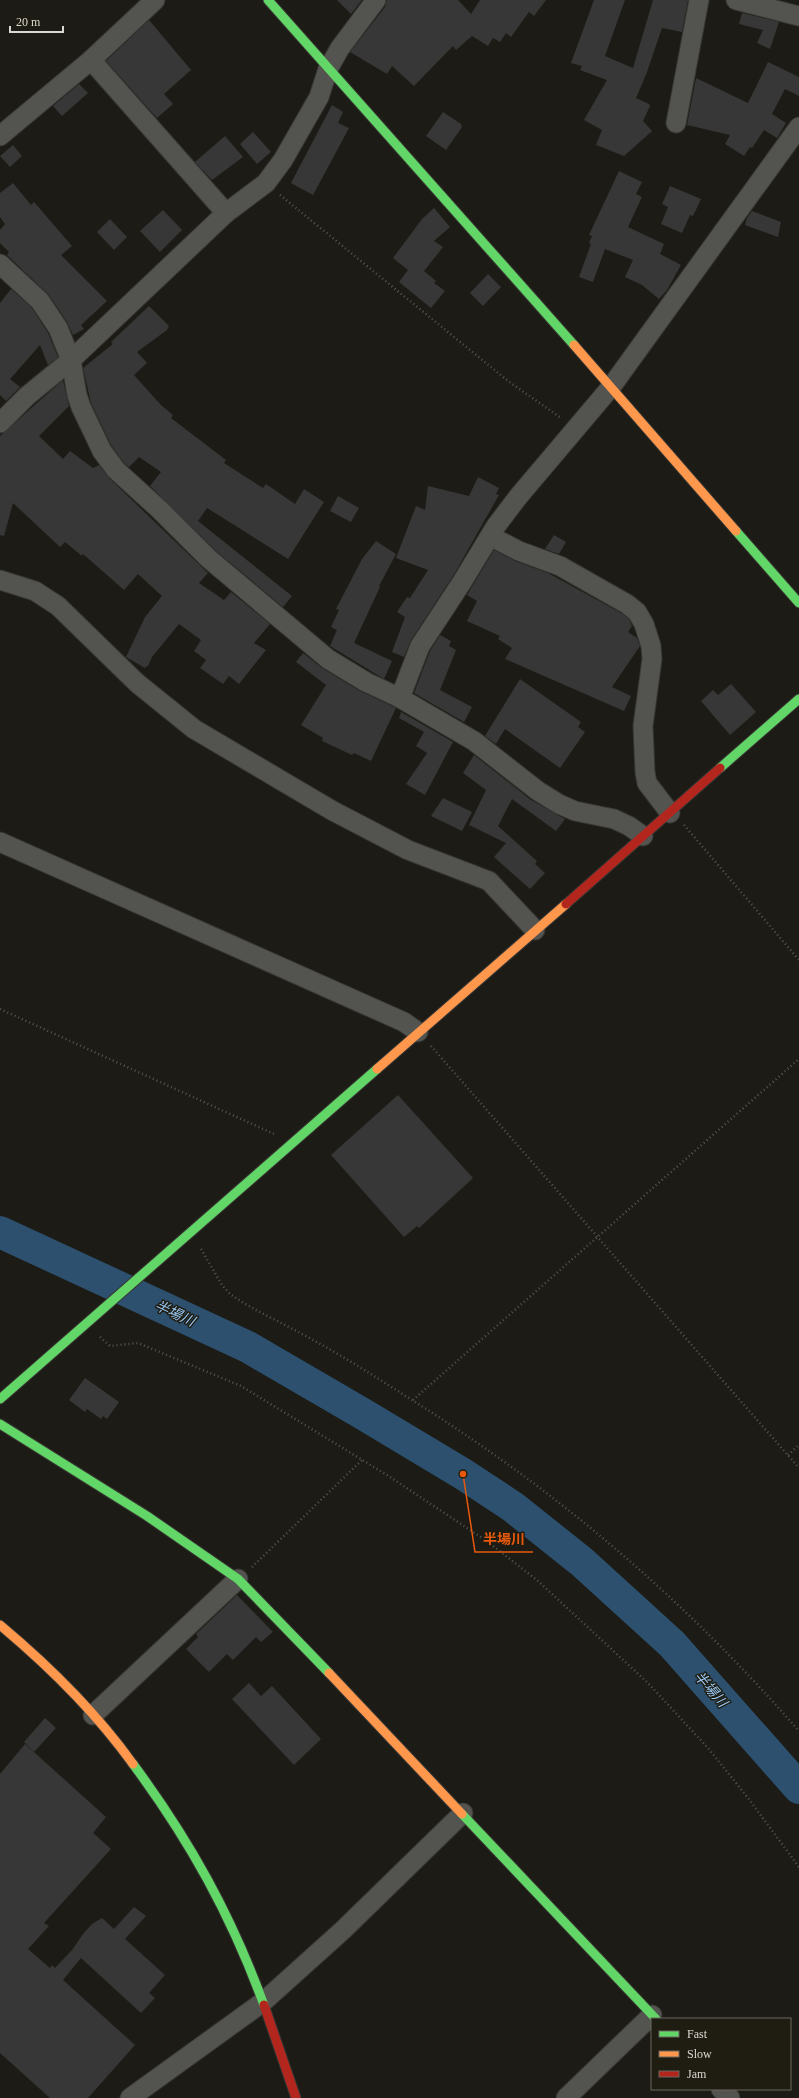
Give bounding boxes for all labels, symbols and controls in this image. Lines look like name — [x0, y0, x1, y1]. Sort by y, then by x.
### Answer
scale bar — [10, 8, 63, 34]
text: 20 m — [16, 15, 41, 29]
water label: 半場川 — [153, 1298, 199, 1330]
callout: 半場川 — [475, 1526, 533, 1552]
text: 半場川 — [483, 1532, 525, 1547]
water label: 半場川 — [691, 1669, 731, 1712]
legend — [651, 2018, 791, 2090]
text: Fast — [687, 2027, 708, 2041]
text: Slow — [687, 2047, 712, 2061]
text: Jam — [687, 2067, 707, 2081]

